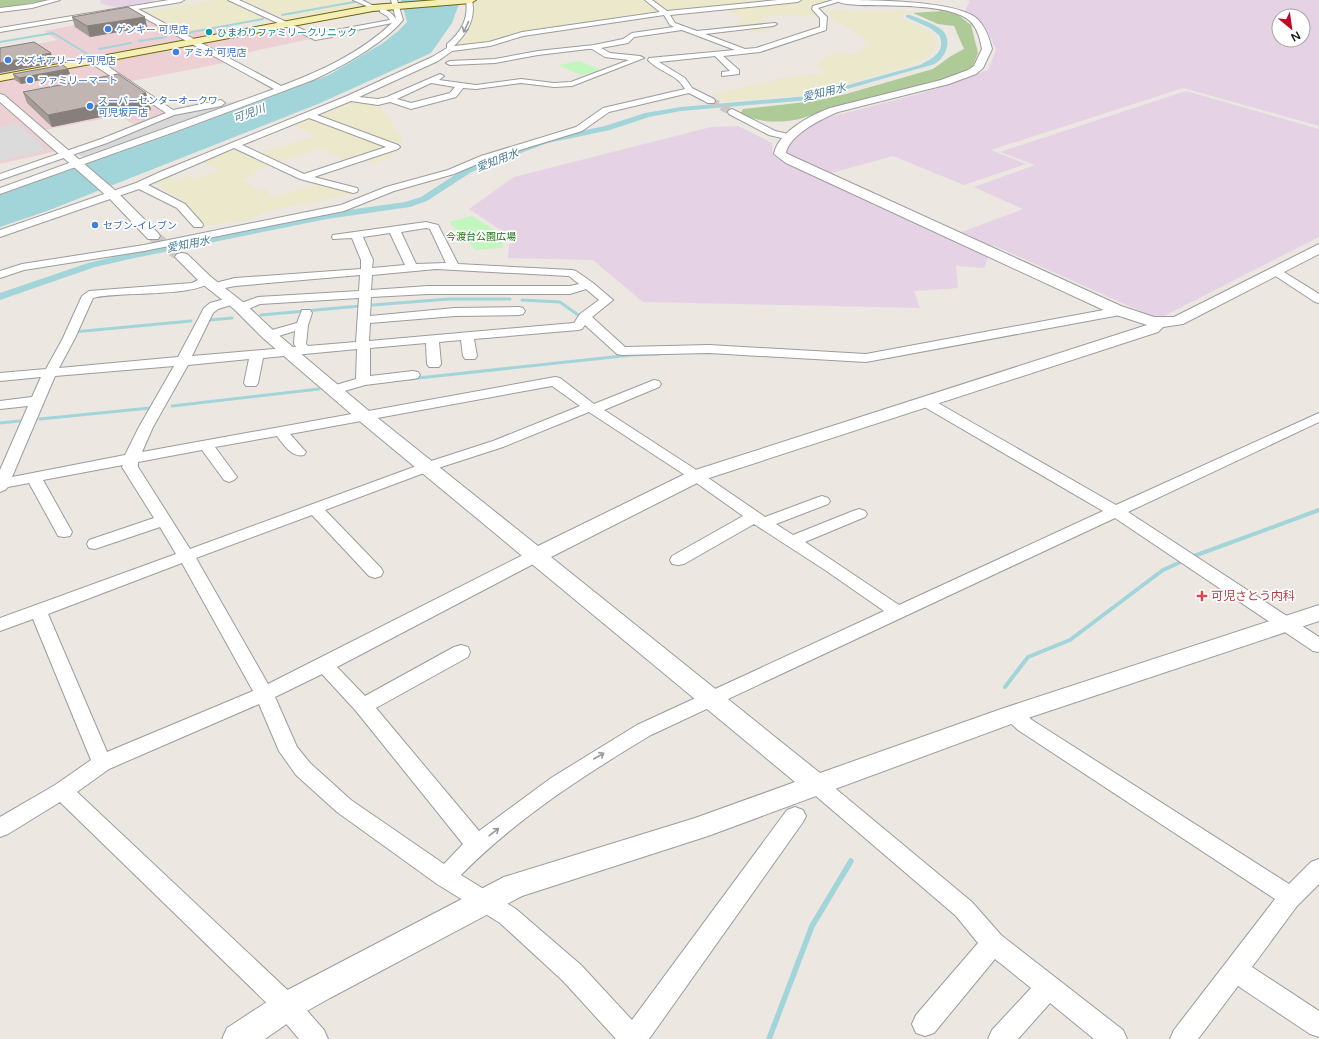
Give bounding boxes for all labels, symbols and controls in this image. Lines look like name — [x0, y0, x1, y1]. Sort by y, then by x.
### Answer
north arrow — [1271, 8, 1311, 48]
one-way arrow — [462, 21, 469, 33]
marker: ゲンキー 可児店 — [103, 24, 113, 34]
place label: ゲンキー 可児店 — [116, 24, 189, 36]
marker: ひまわりファミリークリニック — [204, 27, 214, 37]
place label: ひまわりファミリークリニック — [217, 27, 357, 39]
text: N — [1289, 28, 1303, 44]
marker: アミカ 可児店 — [171, 47, 181, 57]
place label: アミカ 可児店 — [184, 47, 246, 59]
marker: スズキアリーナ可児店 — [3, 55, 13, 65]
place label: スズキアリーナ可児店 — [16, 55, 116, 67]
marker: ファミリーマート — [25, 75, 35, 85]
place label: ファミリーマート — [38, 75, 118, 87]
water label: 愛知用水 — [801, 81, 848, 104]
place label: スーパーセンターオークワ 可児坂戸店 — [98, 95, 218, 119]
marker: スーパーセンターオークワ 可児坂戸店 — [85, 101, 95, 111]
water label: 可児川 — [231, 101, 268, 125]
water label: 愛知用水 — [474, 146, 521, 174]
marker: セブン-イレブン — [90, 220, 100, 230]
place label: セブン-イレブン — [103, 220, 177, 232]
park label: 今渡台公園広場 — [446, 231, 516, 243]
water label: 愛知用水 — [165, 234, 212, 255]
place label: 可児さとう内科 — [1211, 589, 1295, 603]
marker: 可児さとう内科 — [1196, 590, 1208, 602]
one-way arrow — [593, 751, 605, 759]
one-way arrow — [489, 828, 500, 836]

